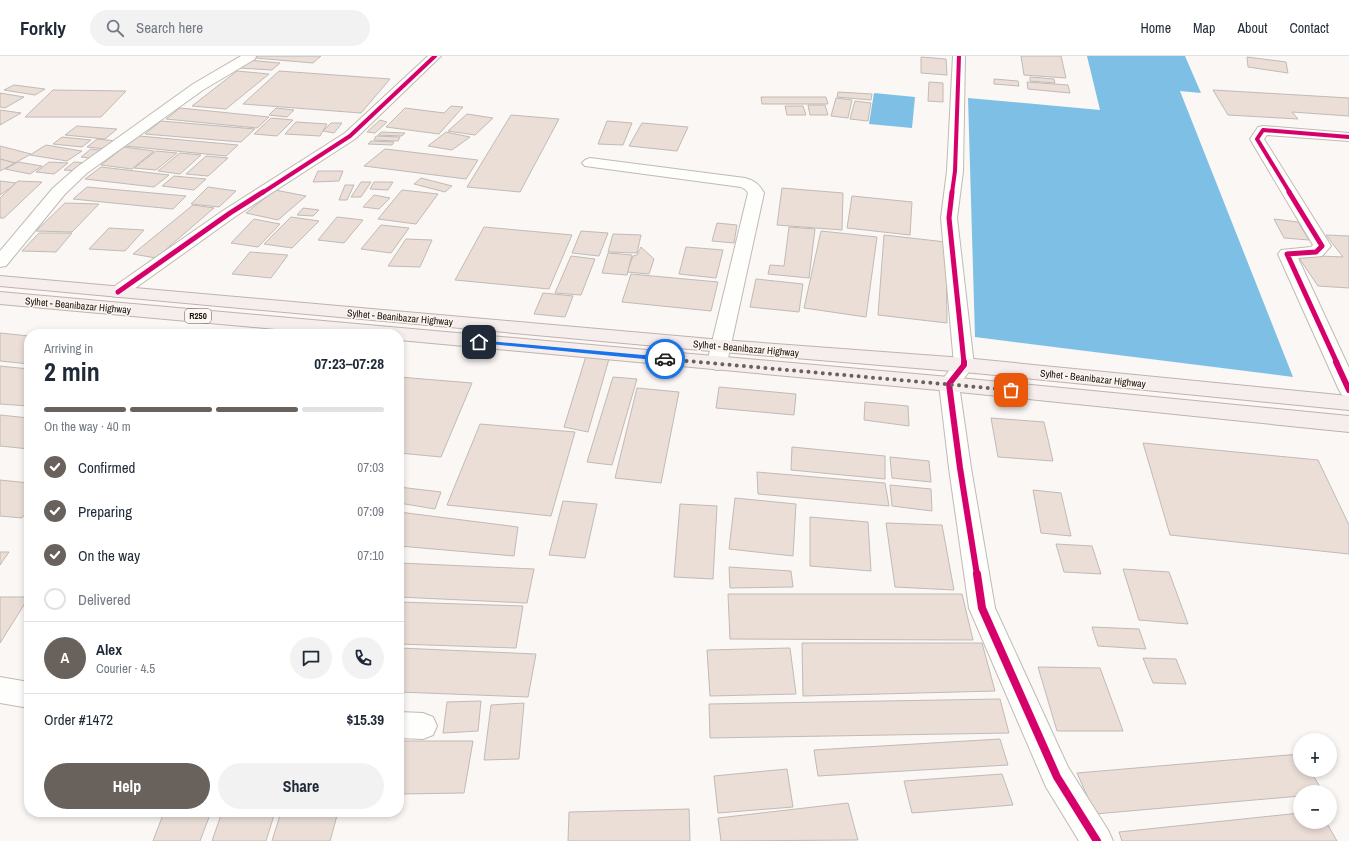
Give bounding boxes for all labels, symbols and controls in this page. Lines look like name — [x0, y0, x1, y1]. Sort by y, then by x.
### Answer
search box — [90, 10, 370, 46]
text: Forkly — [20, 15, 66, 41]
icon: search — [104, 17, 126, 39]
text: Search here — [136, 17, 203, 38]
text: Home — [1140, 19, 1171, 37]
text: Map — [1193, 19, 1215, 37]
text: About — [1237, 19, 1267, 37]
text: Contact — [1289, 19, 1329, 37]
street label: Sylhet - Beanibazar Highway — [24, 294, 132, 317]
street label: Sylhet - Beanibazar Highway — [346, 306, 454, 329]
road number: R250 — [185, 309, 211, 323]
pin — [462, 325, 496, 359]
icon: home — [468, 331, 490, 353]
street label: Sylhet - Beanibazar Highway — [692, 337, 800, 360]
courier — [645, 339, 685, 379]
text: Arriving in — [44, 340, 93, 357]
icon: car — [654, 348, 676, 370]
text: 07:23–07:28 — [314, 353, 384, 374]
text: 2 min — [44, 354, 100, 389]
street label: Sylhet - Beanibazar Highway — [1039, 366, 1147, 391]
pin — [994, 373, 1028, 407]
icon: bag — [1000, 379, 1022, 401]
text: On the way · 40 m — [44, 418, 131, 435]
icon: check — [44, 456, 66, 478]
text: Confirmed — [78, 457, 135, 478]
text: 07:03 — [357, 459, 384, 476]
icon: check — [44, 500, 66, 522]
text: Preparing — [78, 501, 132, 522]
text: 07:09 — [357, 503, 384, 520]
icon: check — [44, 544, 66, 566]
text: On the way — [78, 545, 140, 566]
text: 07:10 — [357, 547, 384, 564]
text: Delivered — [78, 589, 131, 610]
button: chat — [290, 637, 332, 679]
button: phone — [342, 637, 384, 679]
text: Alex — [96, 639, 122, 660]
text: A — [61, 647, 69, 668]
text: Courier · 4.5 — [96, 660, 155, 677]
text: Order #1472 — [44, 709, 113, 730]
text: $15.39 — [346, 709, 384, 730]
map controls — [1293, 733, 1337, 829]
button: + — [1293, 733, 1337, 777]
button: Help — [44, 763, 210, 809]
button: Share — [218, 763, 384, 809]
button: − — [1293, 785, 1337, 829]

